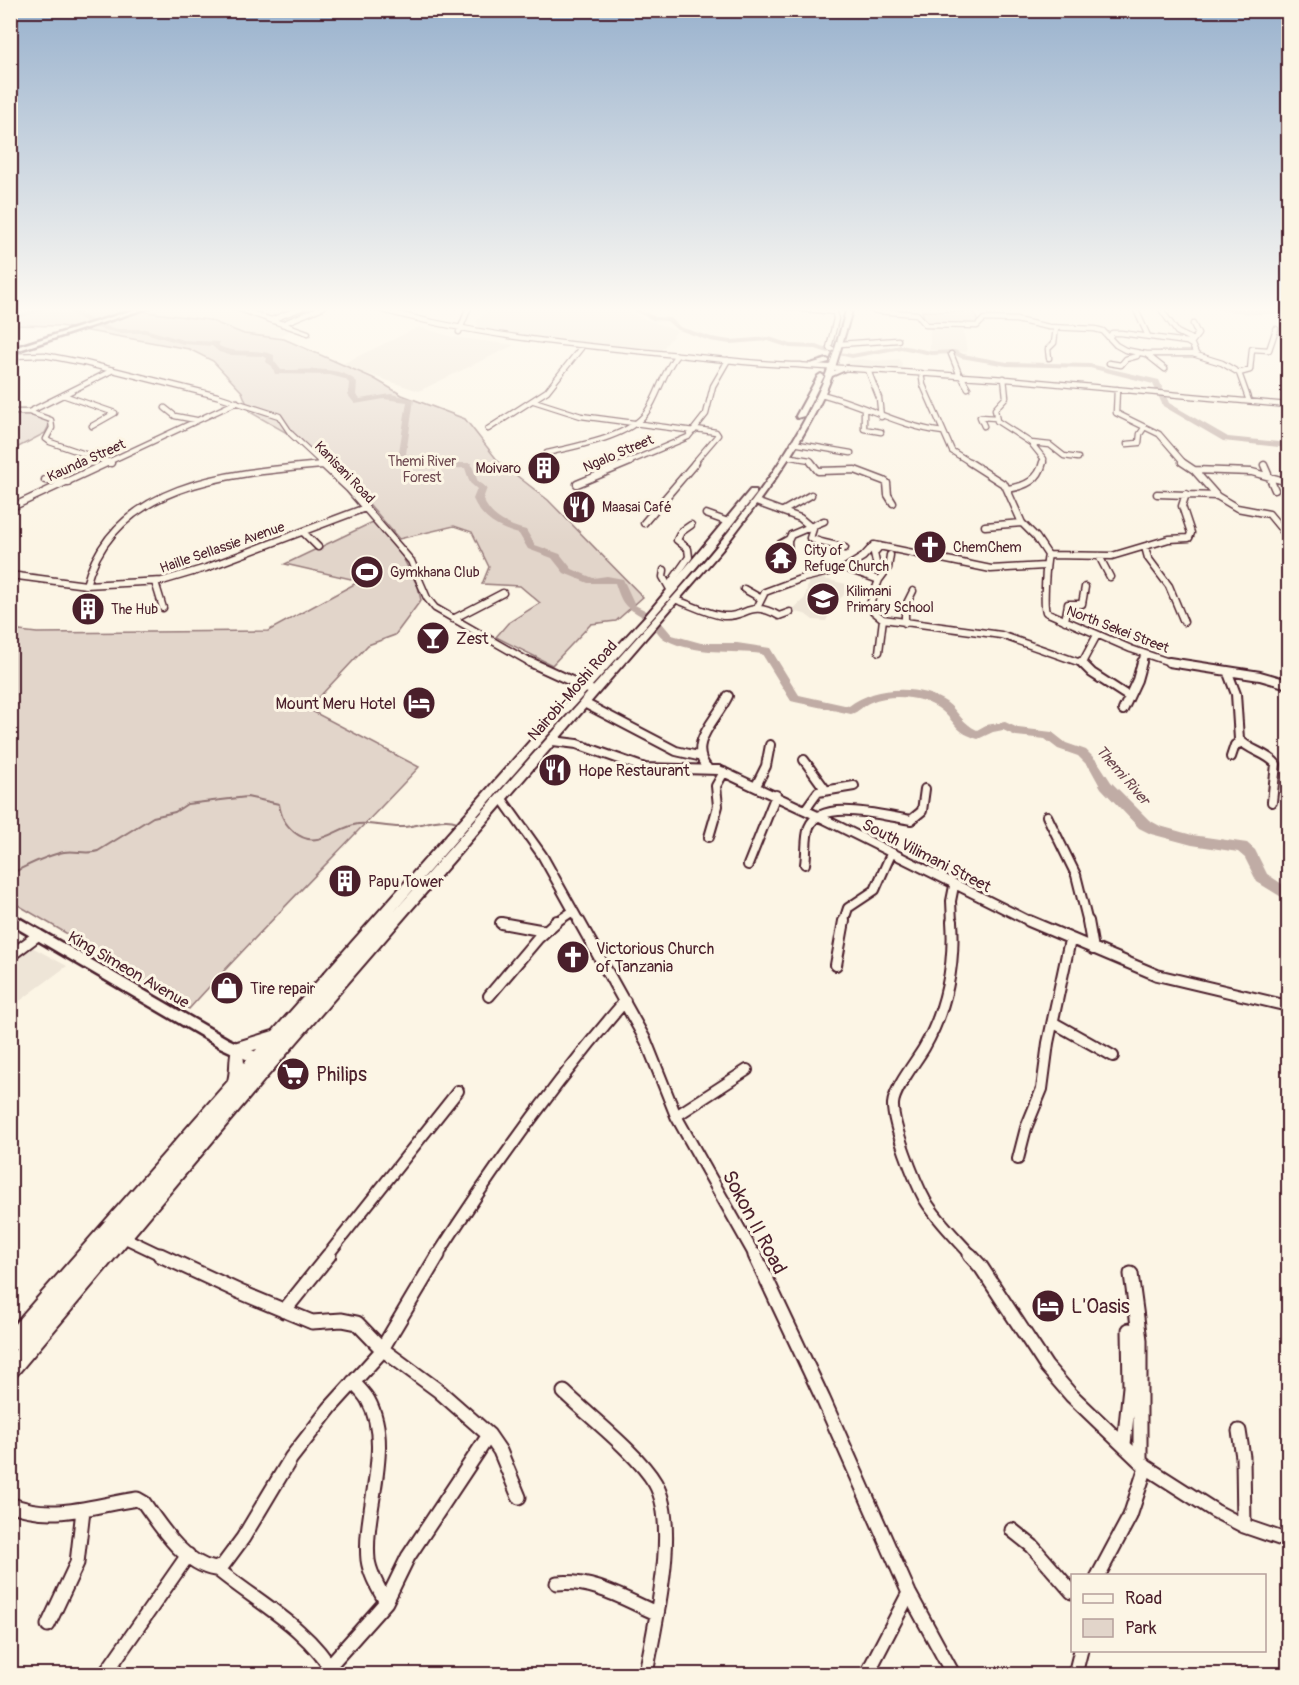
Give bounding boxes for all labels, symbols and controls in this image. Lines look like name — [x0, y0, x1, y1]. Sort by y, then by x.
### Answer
street label: Ngalo Street — [580, 431, 656, 476]
street label: Kaunda Street — [44, 435, 128, 485]
street label: Kanisani Road — [311, 438, 379, 507]
building icon: Moivaro — [526, 450, 562, 486]
park label: Themi River Forest — [388, 453, 456, 486]
place label: Moivaro — [475, 460, 521, 477]
restaurant icon: Maasai Café — [561, 489, 597, 525]
place label: Maasai Café — [602, 499, 672, 516]
street label: Haille Sellassie Avenue — [158, 518, 287, 577]
church icon: ChemChem — [912, 529, 948, 565]
place label: ChemChem — [953, 539, 1022, 556]
temple icon: City of Refuge Church — [763, 540, 799, 576]
place label: City of Refuge Church — [804, 542, 889, 575]
sports icon: Gymkhana Club — [349, 554, 385, 590]
place label: Gymkhana Club — [390, 564, 480, 581]
school or university icon: Kilimani Primary School — [805, 581, 841, 617]
place label: Kilimani Primary School — [846, 583, 934, 616]
building icon: The Hub — [70, 591, 106, 627]
place label: The Hub — [111, 601, 158, 618]
street label: North Sekei Street — [1064, 602, 1172, 657]
bar icon: Zest — [415, 620, 451, 656]
place label: Zest — [456, 629, 489, 649]
street label: Nairobi-Moshi Road — [524, 636, 622, 745]
hotel icon: Mount Meru Hotel — [401, 685, 437, 721]
place label: Mount Meru Hotel — [276, 694, 396, 714]
water label: Themi River — [1091, 741, 1155, 810]
restaurant icon: Hope Restaurant — [537, 752, 573, 788]
place label: Hope Restaurant — [578, 761, 690, 781]
street label: South Vilimani Street — [859, 815, 995, 897]
building icon: Papu Tower — [327, 863, 363, 899]
place label: Papu Tower — [368, 872, 444, 892]
street label: King Simeon Avenue — [64, 927, 193, 1013]
church icon: Victorious Church of Tanzania — [555, 939, 591, 975]
place label: Victorious Church of Tanzania — [596, 939, 714, 977]
shop icon: Tire repair — [209, 970, 245, 1006]
place label: Tire repair — [250, 979, 316, 999]
supermarket icon: Philips — [275, 1056, 311, 1092]
place label: Philips — [316, 1062, 367, 1087]
street label: Sokon II Road — [717, 1166, 792, 1278]
hotel icon: L'Oasis — [1030, 1288, 1066, 1324]
place label: L'Oasis — [1071, 1294, 1130, 1319]
legend — [1071, 1574, 1266, 1652]
text: Road — [1125, 1587, 1162, 1610]
text: Park — [1125, 1617, 1157, 1640]

